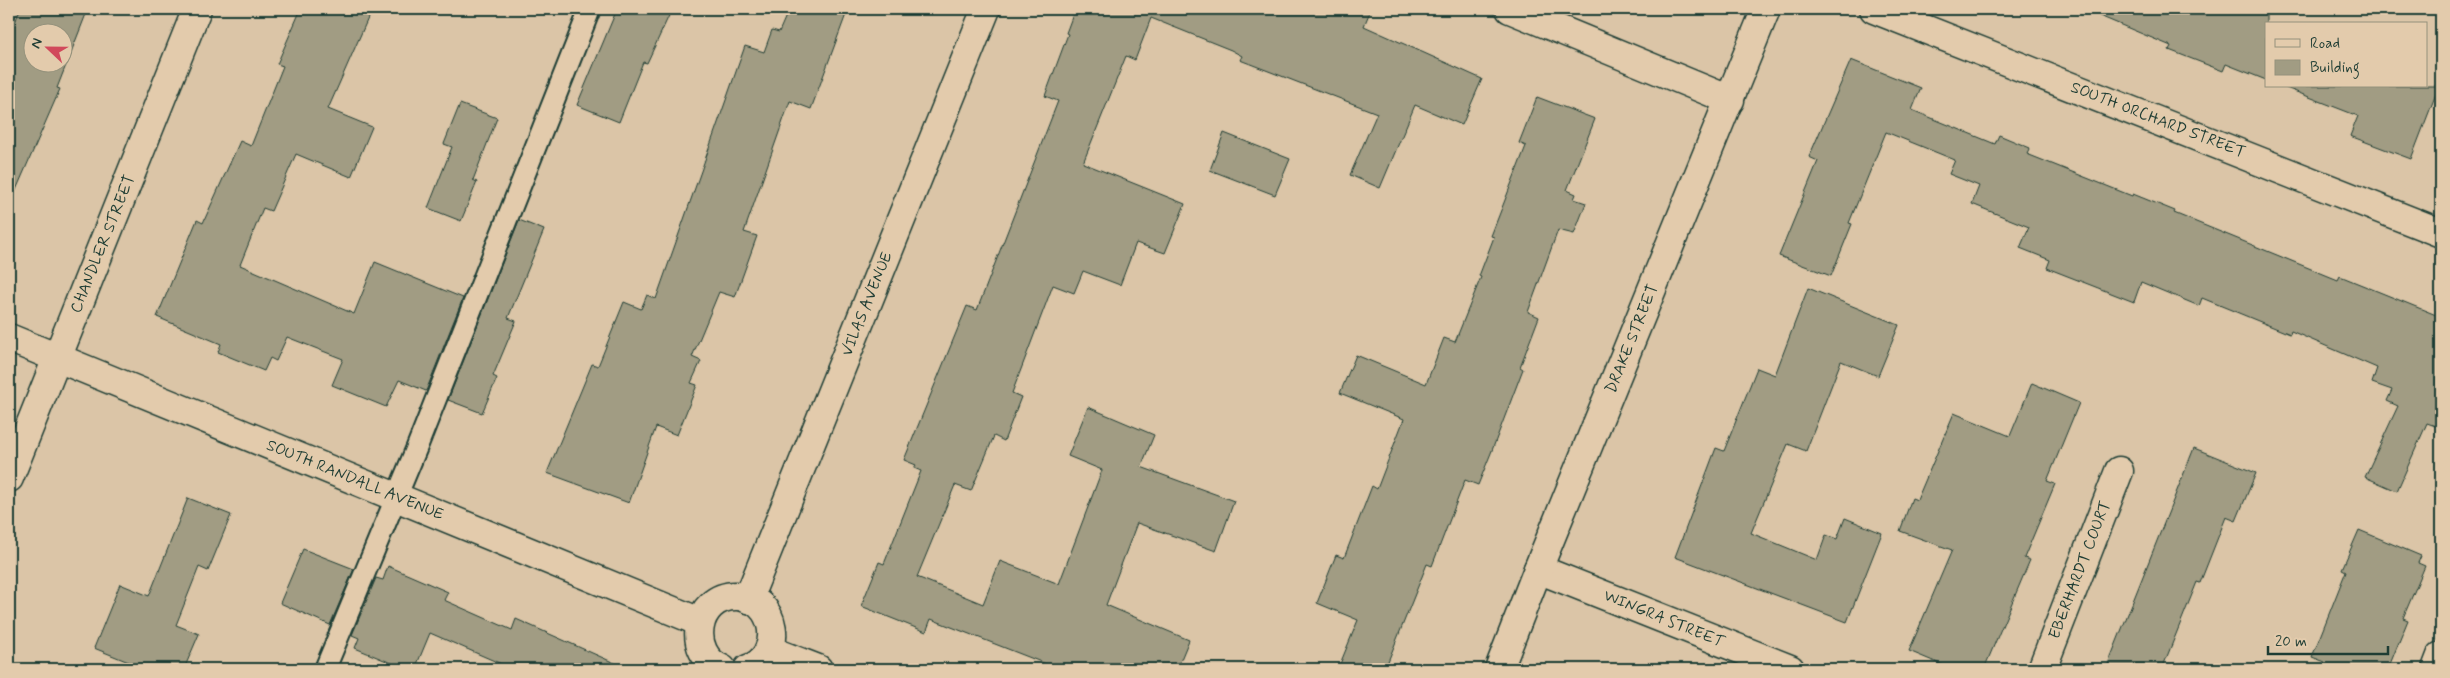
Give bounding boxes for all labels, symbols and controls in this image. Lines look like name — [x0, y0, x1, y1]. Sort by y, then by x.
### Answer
north arrow — [22, 22, 72, 72]
legend — [2265, 22, 2428, 88]
text: Road — [2310, 34, 2340, 54]
text: N — [27, 36, 47, 51]
text: Building — [2310, 58, 2360, 79]
street label: SOUTH ORCHARD STREET — [2068, 77, 2248, 163]
street label: CHANDLER STREET — [66, 172, 140, 316]
street label: VILAS AVENUE — [837, 249, 897, 359]
street label: DRAKE STREET — [1601, 281, 1663, 397]
street label: SOUTH RANDALL AVENUE — [263, 435, 447, 525]
street label: EBERHARDT COURT — [2044, 498, 2116, 642]
street label: WINGRA STREET — [1601, 585, 1728, 653]
scale bar — [2268, 623, 2388, 655]
text: 20 m — [2275, 632, 2307, 652]

